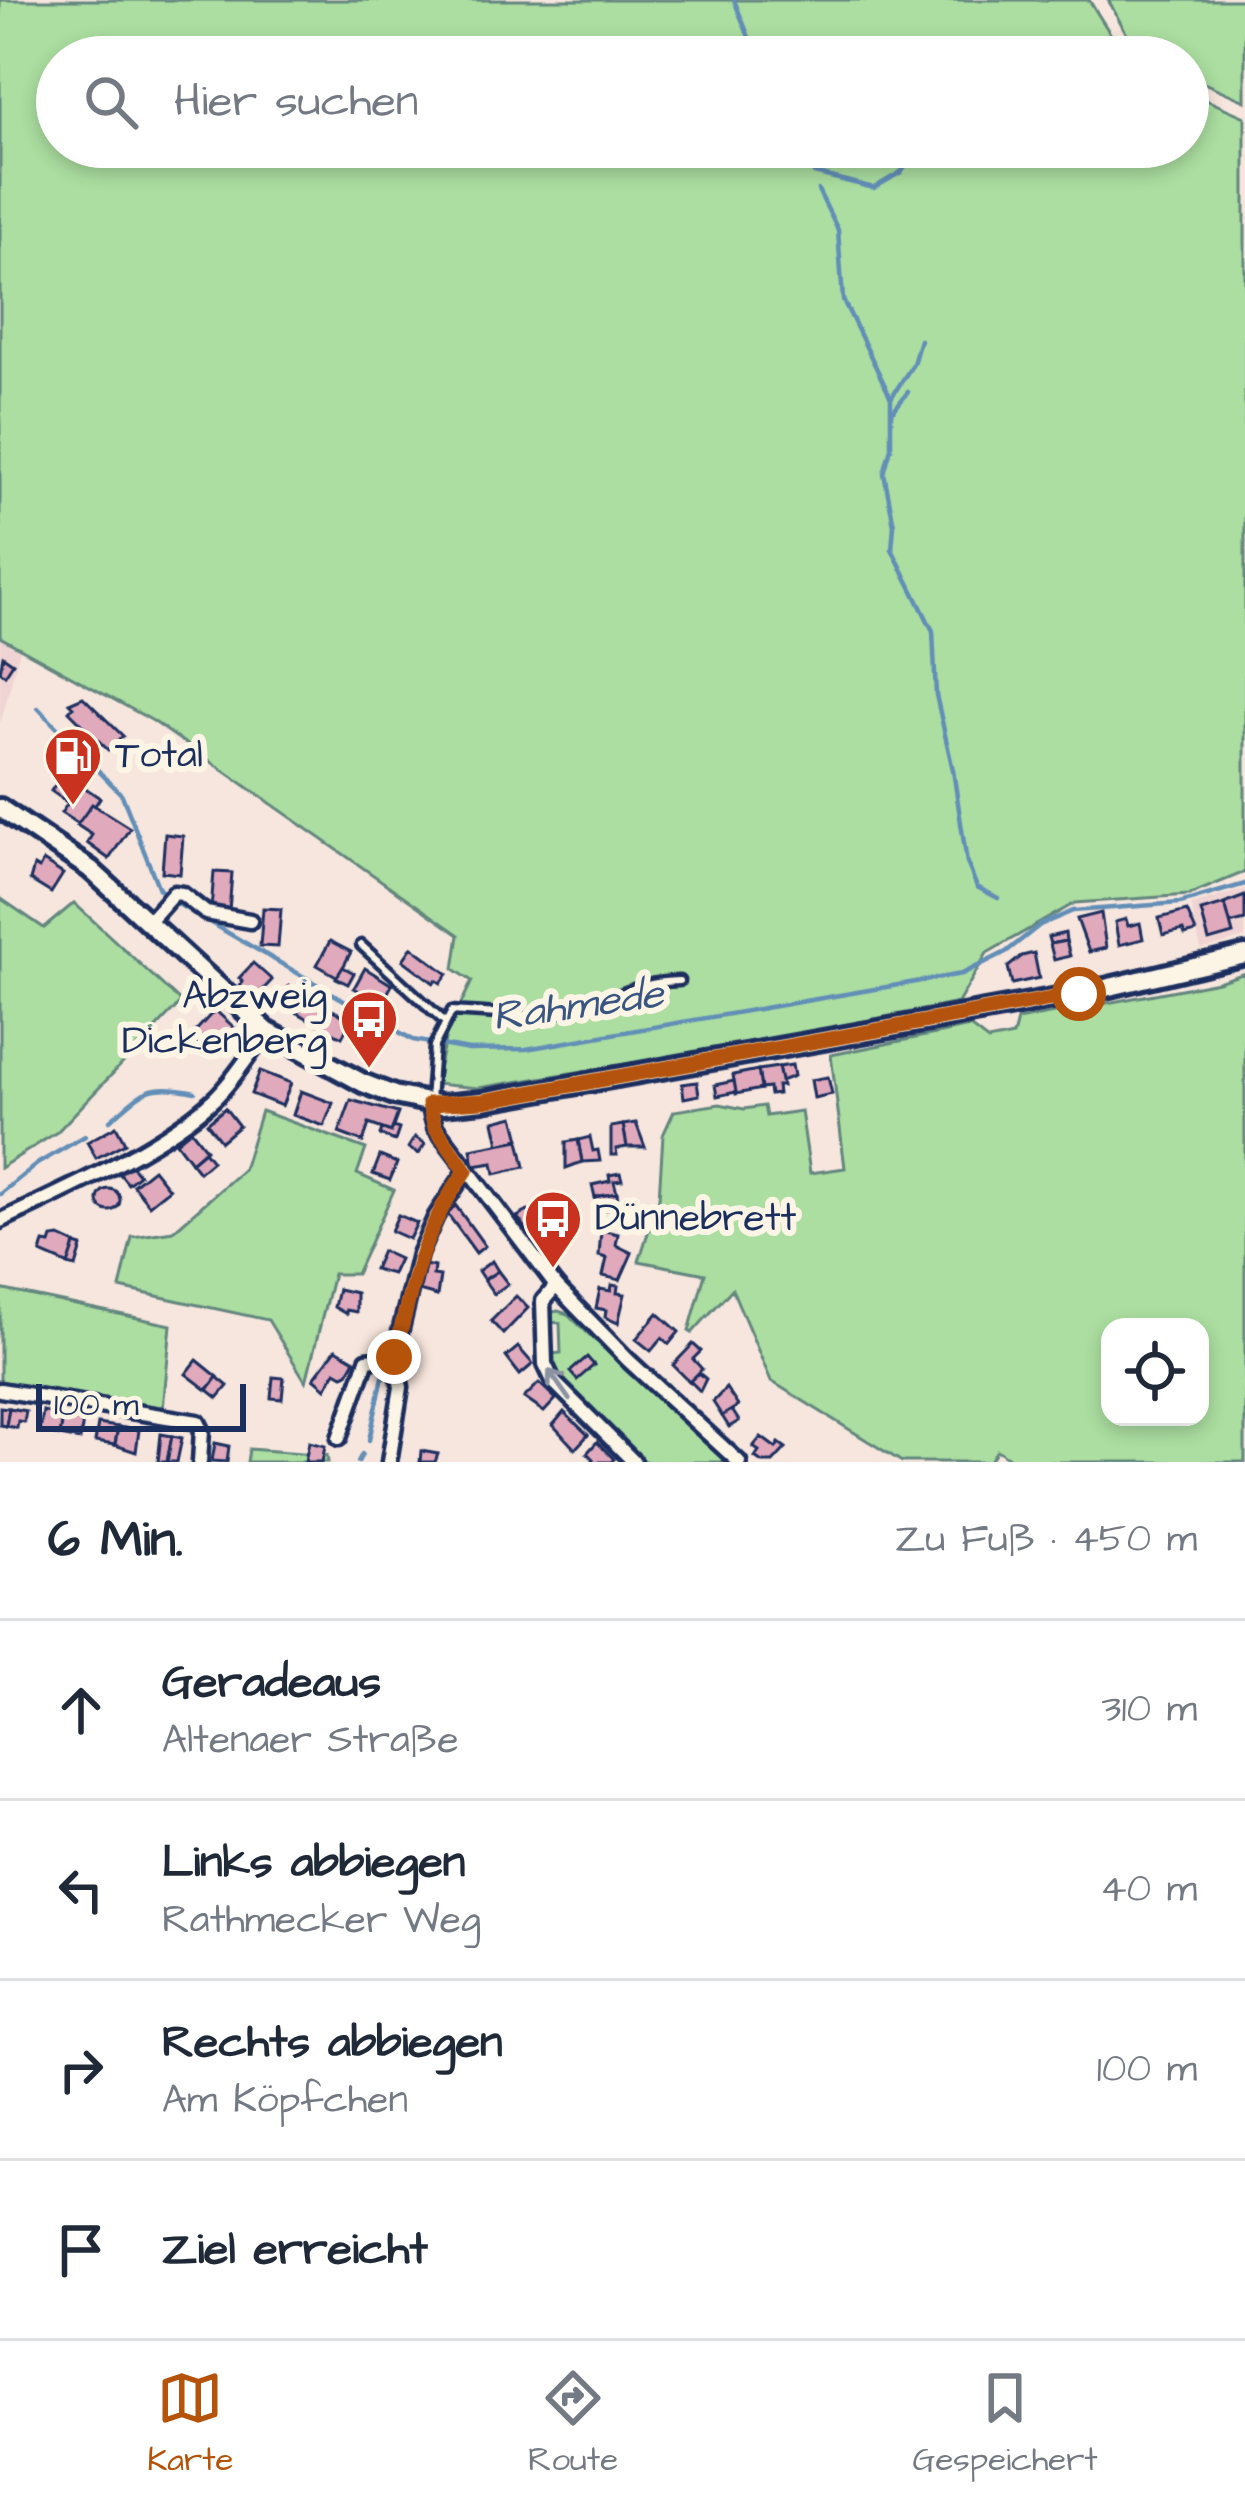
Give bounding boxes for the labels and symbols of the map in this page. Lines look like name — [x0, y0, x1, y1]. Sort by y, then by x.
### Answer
fuel station icon: Total — [42, 725, 104, 807]
place label: Total — [115, 729, 203, 783]
water label: Rahmede — [489, 965, 669, 1047]
route start — [1052, 967, 1106, 1021]
place label: Abzweig Dickenberg — [122, 970, 327, 1069]
bus stop icon: Abzweig Dickenberg — [338, 988, 400, 1070]
bus stop icon: Dünnebrett — [522, 1188, 584, 1270]
place label: Dünnebrett — [595, 1192, 796, 1246]
route end — [367, 1330, 421, 1384]
one-way arrow — [547, 1369, 572, 1402]
scale bar — [36, 1378, 246, 1431]

